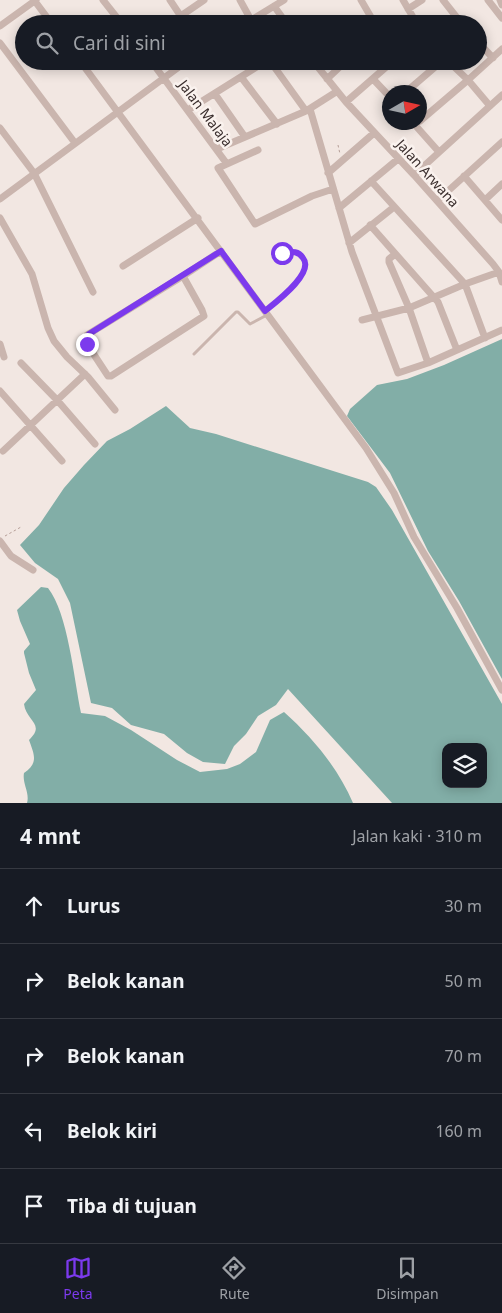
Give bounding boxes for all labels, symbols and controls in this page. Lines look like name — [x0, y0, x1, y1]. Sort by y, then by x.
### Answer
search box — [15, 15, 487, 70]
icon: search — [33, 29, 61, 57]
text: Cari di sini — [73, 30, 166, 56]
street label: Jalan Malaja — [173, 74, 237, 150]
north arrow — [382, 85, 427, 130]
street label: Jalan Arwana — [391, 133, 464, 211]
route start — [271, 242, 294, 265]
route end — [76, 333, 99, 356]
map controls — [442, 743, 487, 788]
button: layers — [442, 743, 487, 788]
text: 4 mnt — [20, 822, 81, 850]
text: Jalan kaki · 310 m — [352, 825, 482, 847]
icon: ahead — [20, 892, 48, 920]
text: Lurus — [67, 893, 120, 919]
text: 30 m — [445, 895, 482, 917]
icon: right — [20, 967, 48, 995]
text: Belok kanan — [67, 968, 184, 994]
text: 50 m — [445, 970, 482, 992]
icon: right — [20, 1042, 48, 1070]
text: Belok kanan — [67, 1043, 184, 1069]
text: 70 m — [445, 1045, 482, 1067]
icon: left — [20, 1117, 48, 1145]
text: Belok kiri — [67, 1118, 157, 1144]
text: 160 m — [435, 1120, 482, 1142]
icon: arrive — [20, 1192, 48, 1220]
text: Tiba di tujuan — [67, 1193, 197, 1219]
tab: Peta — [63, 1254, 93, 1303]
tab: Rute — [219, 1254, 250, 1303]
tab: Disimpan — [376, 1254, 439, 1303]

